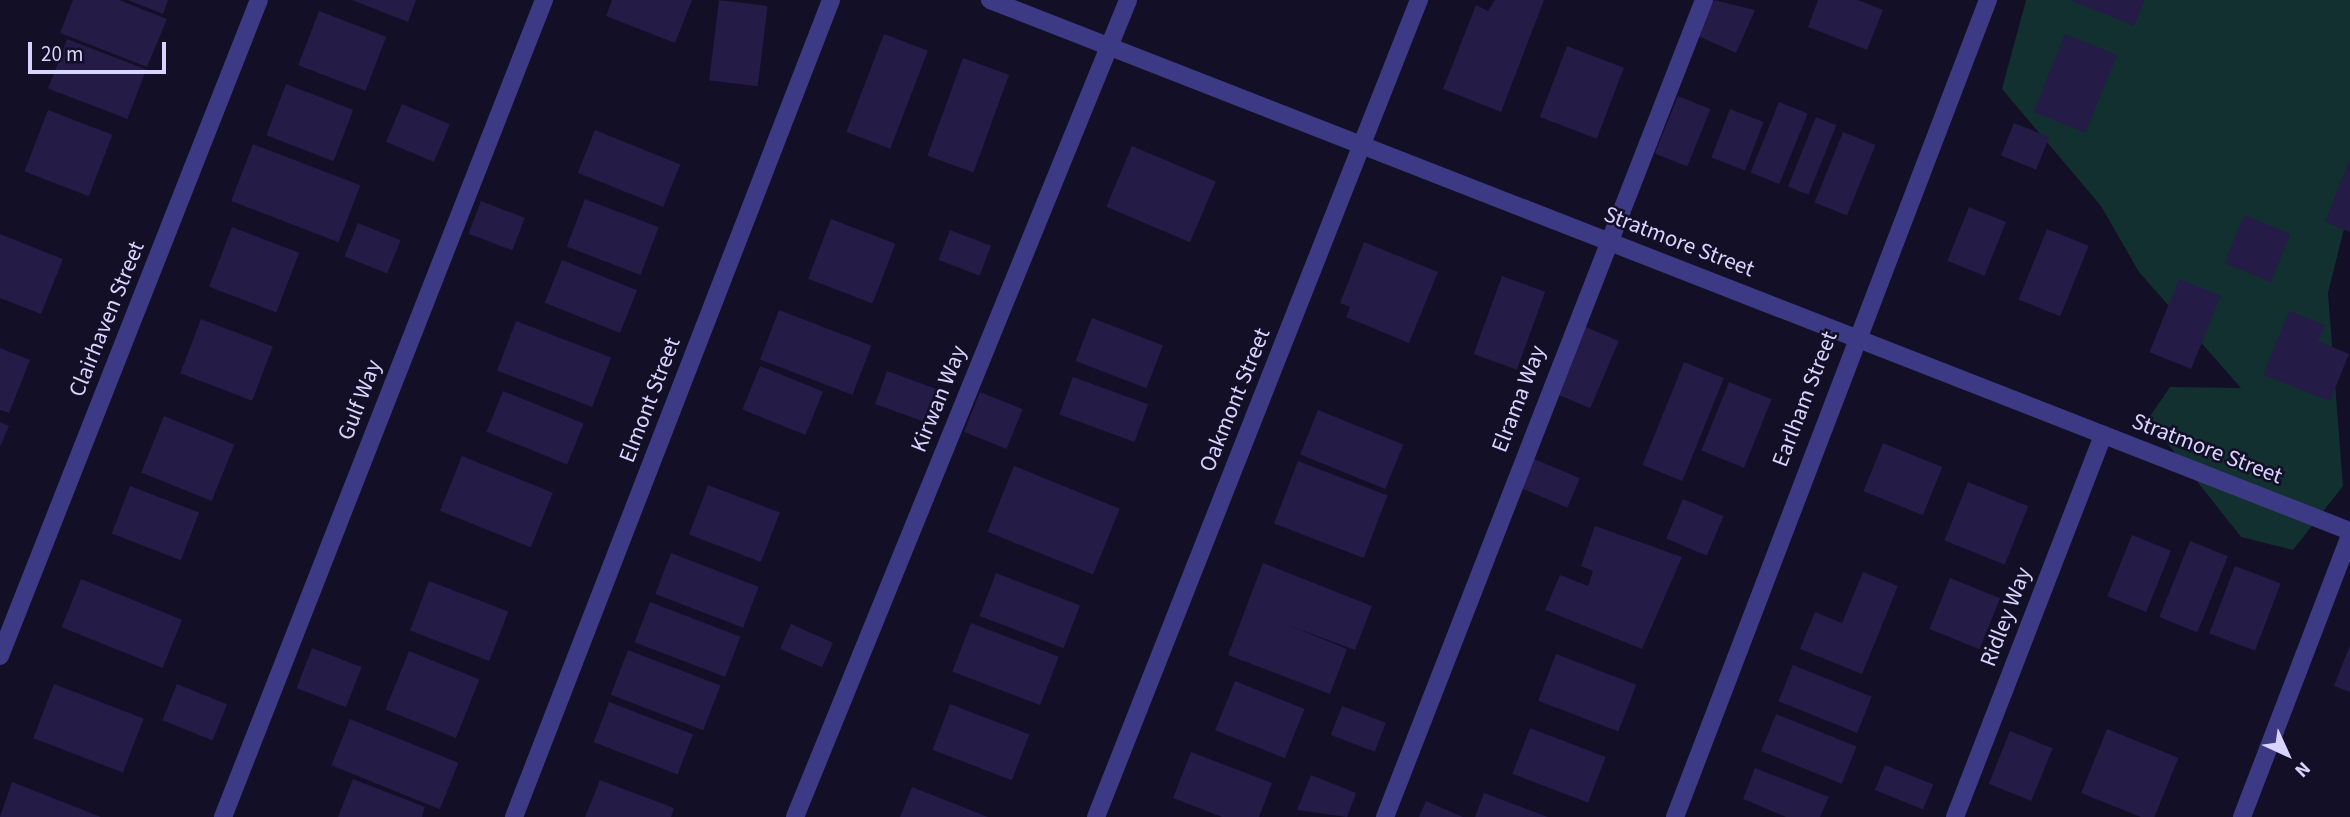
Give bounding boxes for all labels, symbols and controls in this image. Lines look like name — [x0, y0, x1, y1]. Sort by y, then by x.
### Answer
scale bar — [32, 28, 170, 72]
text: 20 m — [41, 39, 83, 69]
street label: Stratmore Street — [1600, 201, 1758, 283]
street label: Clairhaven Street — [63, 237, 151, 401]
street label: Oakmont Street — [1194, 324, 1276, 476]
street label: Earlham Street — [1767, 327, 1843, 471]
street label: Elmont Street — [613, 333, 687, 467]
street label: Kirwan Way — [905, 342, 973, 456]
street label: Elrama Way — [1486, 342, 1552, 456]
street label: Gulf Way — [332, 356, 388, 444]
street label: Stratmore Street — [2128, 408, 2286, 490]
street label: Ridley Way — [1974, 563, 2038, 671]
north arrow — [2252, 719, 2322, 789]
text: N — [2288, 755, 2316, 783]

